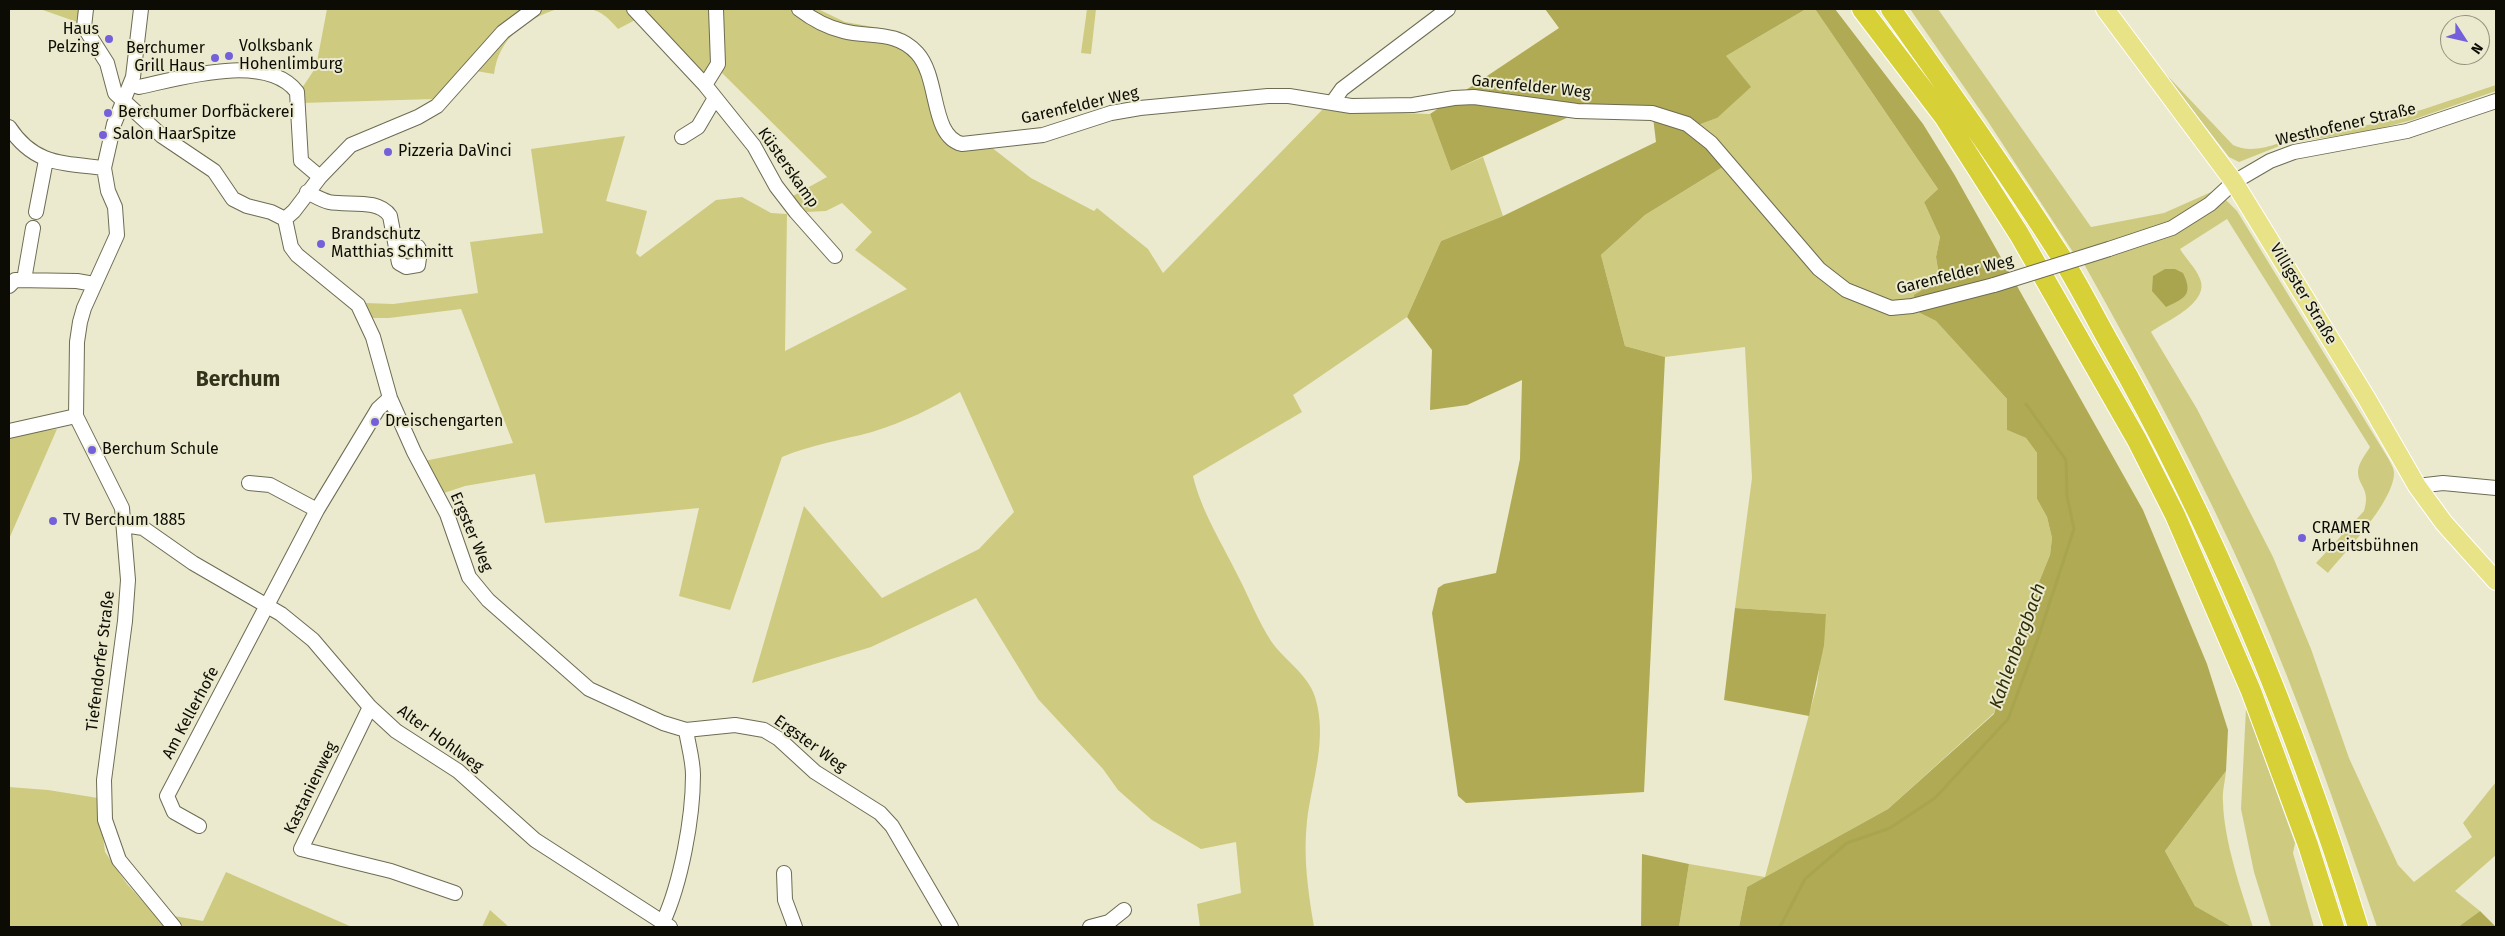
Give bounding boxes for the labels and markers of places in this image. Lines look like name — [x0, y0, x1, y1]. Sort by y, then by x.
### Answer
place label: Haus Pelzing — [47, 20, 99, 58]
marker: Haus Pelzing — [103, 33, 115, 45]
place label: Volksbank Hohenlimburg — [239, 37, 343, 75]
place label: Berchumer Grill Haus — [126, 39, 205, 77]
marker: Volksbank Hohenlimburg — [223, 50, 235, 62]
marker: Berchumer Grill Haus — [209, 52, 221, 64]
place label: Berchumer Dorfbäckerei — [118, 103, 294, 123]
marker: Berchumer Dorfbäckerei — [102, 107, 114, 119]
place label: Salon HaarSpitze — [113, 125, 236, 145]
marker: Salon HaarSpitze — [97, 129, 109, 141]
place label: Pizzeria DaVinci — [398, 142, 512, 162]
marker: Pizzeria DaVinci — [382, 146, 394, 158]
place label: Brandschutz Matthias Schmitt — [331, 225, 453, 263]
marker: Brandschutz Matthias Schmitt — [315, 238, 327, 250]
place label: Dreischengarten — [385, 412, 503, 432]
marker: Dreischengarten — [369, 416, 381, 428]
place label: Berchum Schule — [102, 440, 219, 460]
marker: Berchum Schule — [86, 444, 98, 456]
place label: TV Berchum 1885 — [63, 511, 185, 531]
marker: TV Berchum 1885 — [47, 515, 59, 527]
place label: CRAMER Arbeitsbühnen — [2312, 519, 2419, 557]
marker: CRAMER Arbeitsbühnen — [2296, 532, 2308, 544]

